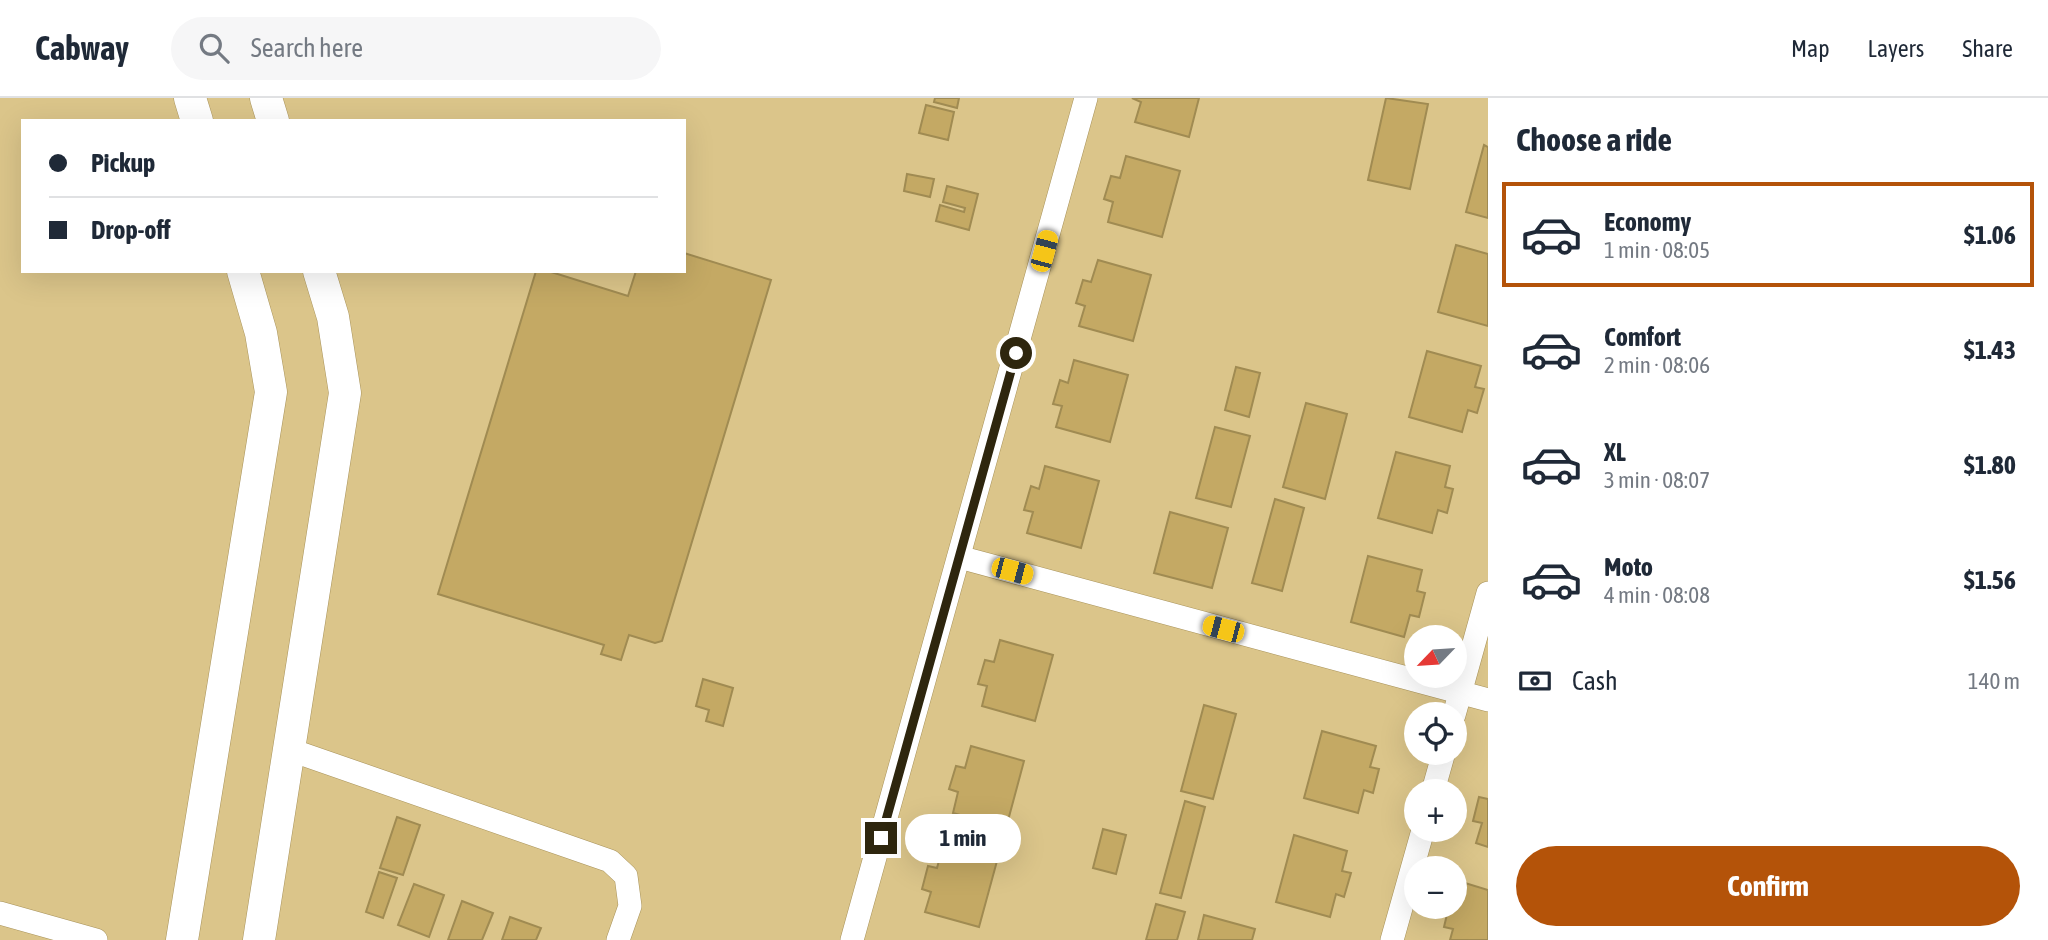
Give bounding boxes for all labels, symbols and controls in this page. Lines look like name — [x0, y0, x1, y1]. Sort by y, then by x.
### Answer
search box — [171, 17, 661, 80]
text: Cabway — [35, 29, 129, 67]
icon: search — [195, 29, 233, 67]
text: Search here — [251, 33, 363, 63]
text: Map — [1791, 35, 1830, 62]
text: Layers — [1868, 35, 1924, 62]
text: Share — [1962, 35, 2013, 62]
text: Choose a ride — [1516, 121, 1672, 158]
text: Pickup — [91, 148, 155, 178]
icon: car — [1520, 203, 1583, 266]
text: Economy — [1604, 207, 1691, 237]
text: Drop-off — [91, 215, 171, 245]
text: $1.06 — [1964, 220, 2016, 250]
car — [1029, 228, 1060, 274]
text: 1 min · 08:05 — [1604, 237, 1710, 263]
icon: car — [1520, 318, 1583, 381]
text: Comfort — [1604, 322, 1681, 352]
text: $1.43 — [1964, 335, 2016, 365]
route start — [1000, 337, 1032, 369]
text: 2 min · 08:06 — [1604, 352, 1710, 378]
icon: car — [1520, 433, 1583, 496]
text: XL — [1604, 437, 1626, 467]
text: $1.80 — [1964, 450, 2016, 480]
text: 3 min · 08:07 — [1604, 467, 1710, 493]
icon: car — [1520, 548, 1583, 611]
text: Moto — [1604, 552, 1653, 582]
car — [989, 555, 1036, 587]
text: $1.56 — [1964, 565, 2016, 595]
text: 4 min · 08:08 — [1604, 582, 1710, 608]
car — [1200, 613, 1247, 645]
north arrow — [1404, 625, 1466, 688]
map controls — [1404, 625, 1467, 919]
icon: cash — [1516, 662, 1554, 700]
text: Cash — [1572, 666, 1618, 696]
text: 140 m — [1968, 668, 2020, 694]
button: locate — [1404, 702, 1467, 765]
button: + — [1404, 779, 1467, 842]
callout: 1 min — [906, 814, 1021, 862]
route end — [865, 822, 897, 854]
text: 1 min — [940, 825, 986, 851]
button: Confirm — [1516, 846, 2020, 926]
button: − — [1404, 856, 1467, 919]

